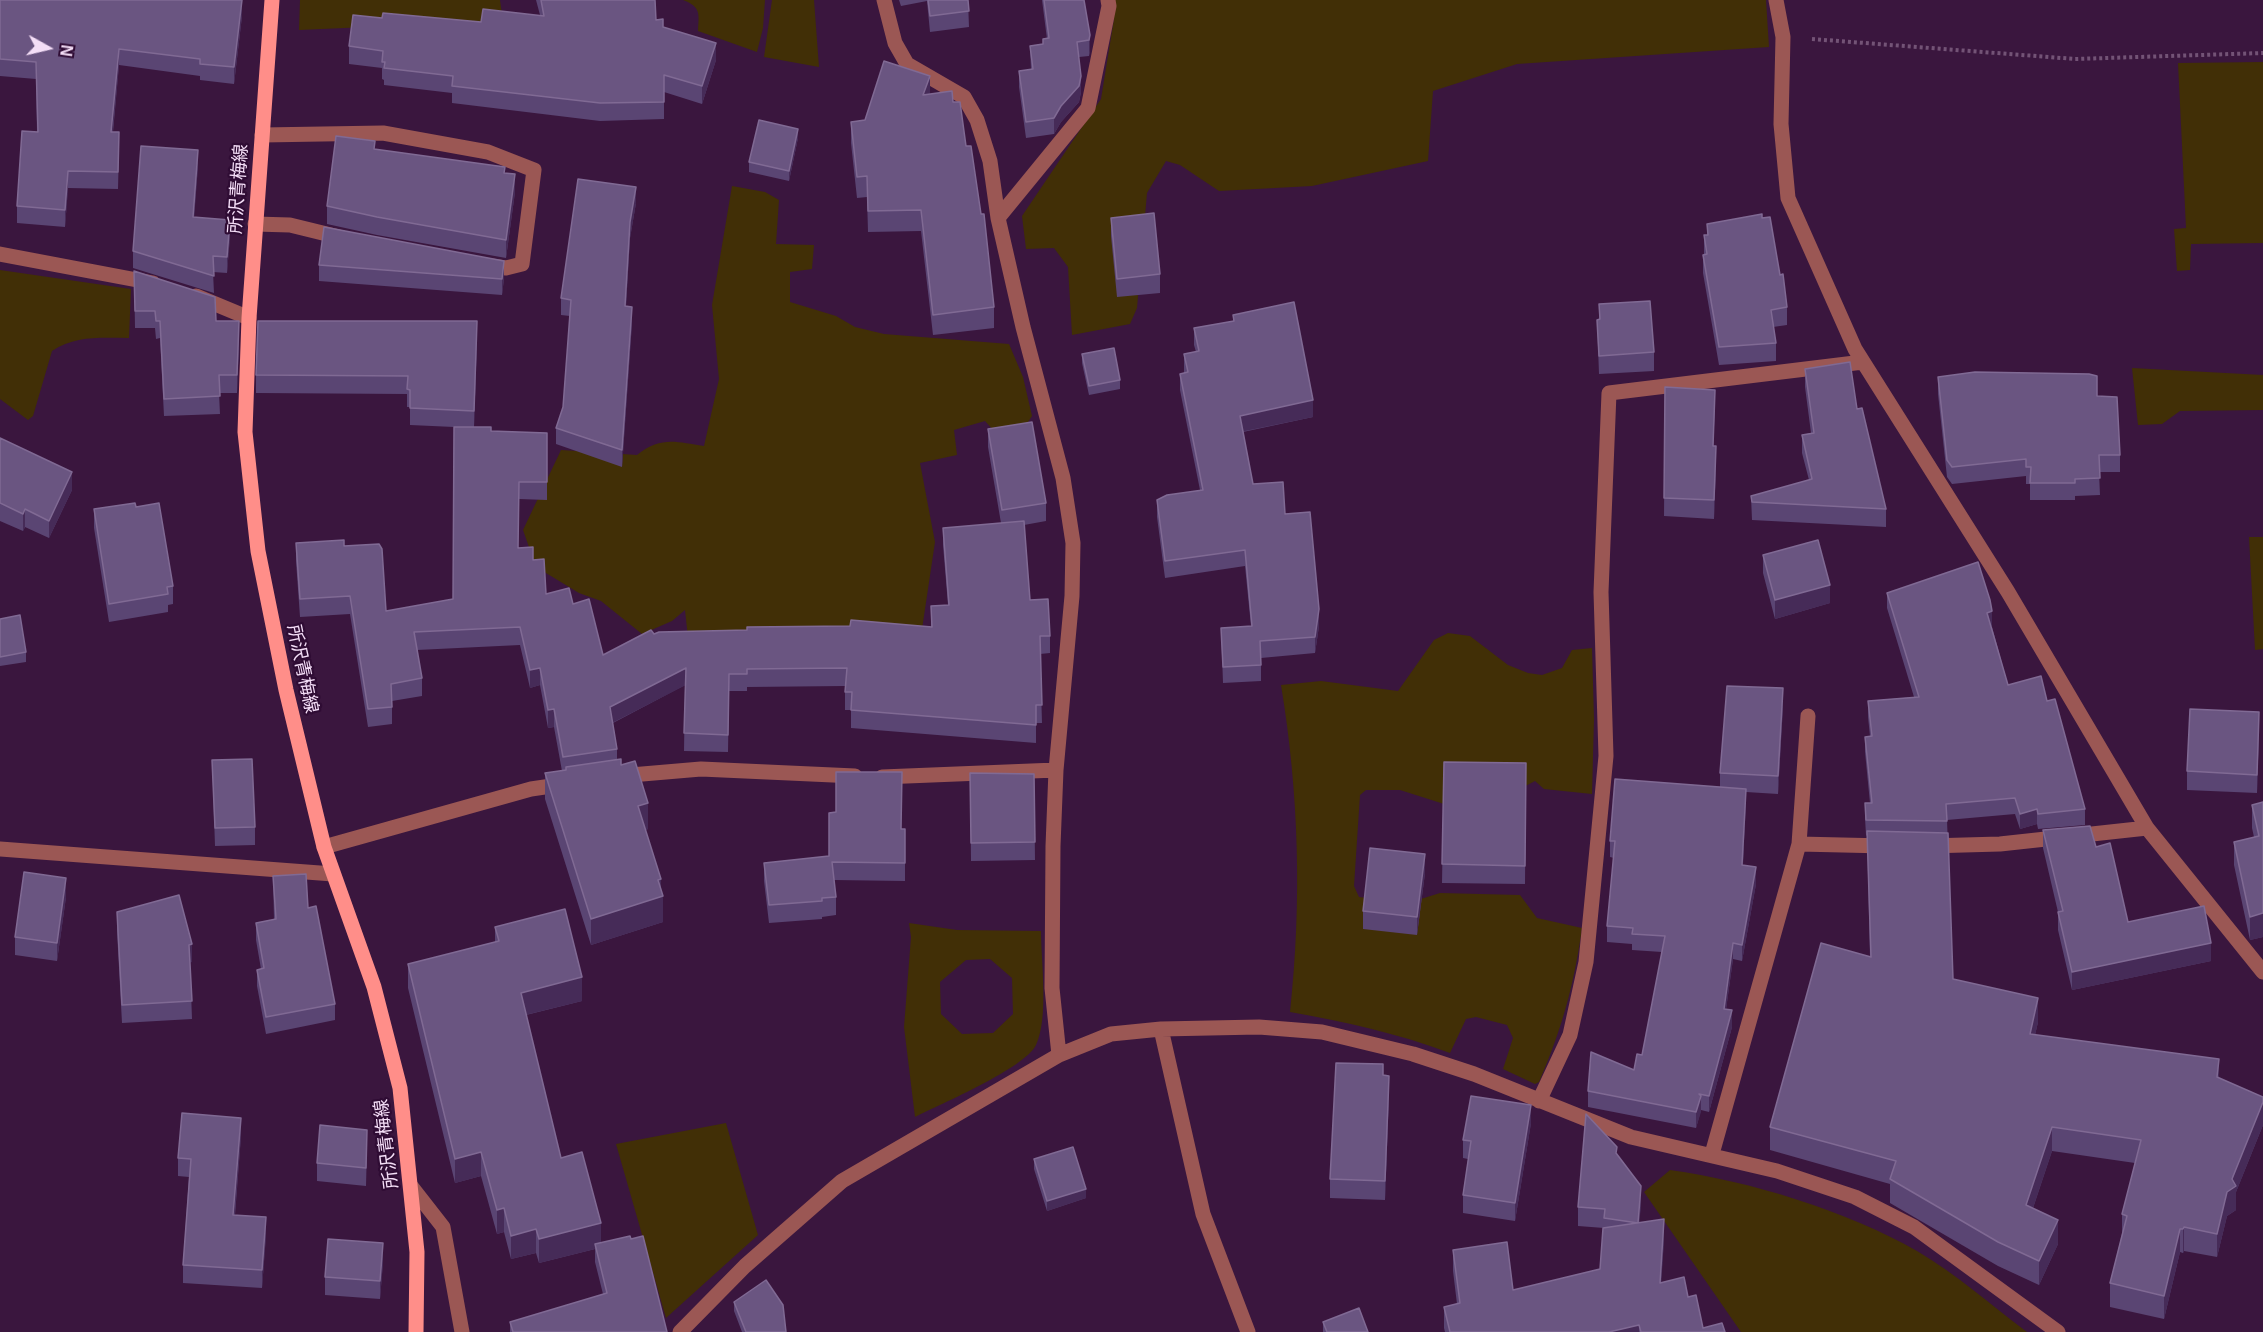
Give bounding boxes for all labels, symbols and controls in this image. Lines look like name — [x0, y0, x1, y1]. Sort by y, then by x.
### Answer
north arrow — [18, 18, 78, 78]
text: N — [57, 44, 76, 57]
street label: 所沢青梅線 — [225, 143, 253, 235]
street label: 所沢青梅線 — [282, 623, 322, 715]
street label: 所沢青梅線 — [371, 1098, 403, 1190]

